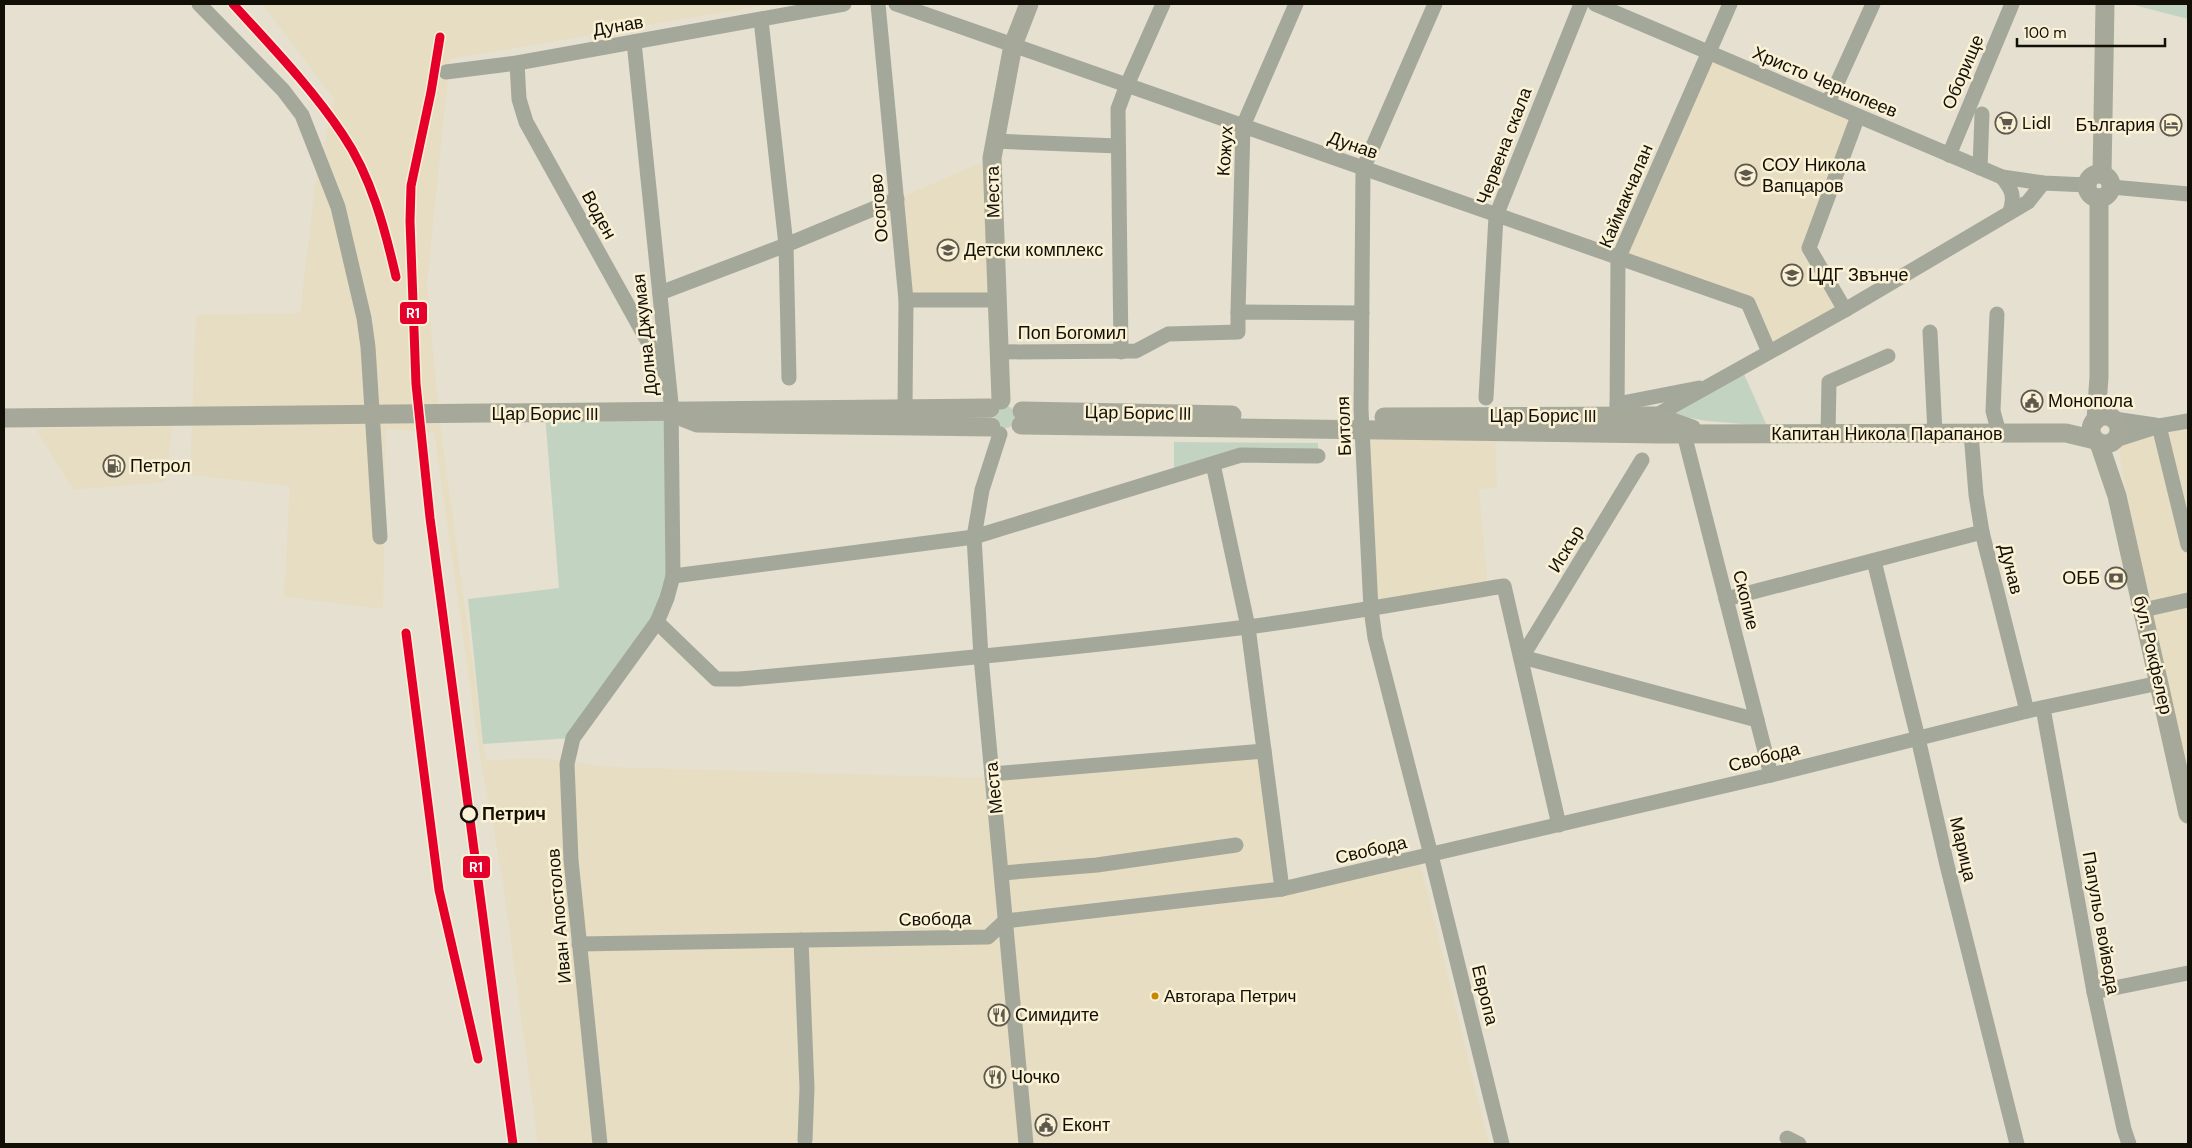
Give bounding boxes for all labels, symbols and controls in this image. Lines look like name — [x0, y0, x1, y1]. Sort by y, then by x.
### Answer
street label: Дунав — [591, 10, 645, 42]
scale bar — [2017, 15, 2164, 47]
text: 100 m — [2024, 23, 2067, 43]
street label: Оборище — [1937, 31, 1989, 113]
street label: Христо Чернопеев — [1749, 41, 1901, 123]
street label: Червена скала — [1471, 83, 1538, 208]
supermarket icon: Lidl — [1994, 111, 2018, 135]
place label: Lidl — [2022, 111, 2051, 135]
place label: България — [2075, 113, 2155, 137]
hotel icon: България — [2159, 113, 2183, 137]
street label: Кожух — [1211, 125, 1239, 177]
street label: Дунав — [1325, 125, 1381, 165]
street label: Каймакчалан — [1593, 140, 1659, 252]
place label: СОУ Никола Вапцаров — [1762, 153, 1867, 198]
school or university icon: СОУ Никола Вапцаров — [1734, 163, 1758, 187]
street label: Места — [981, 165, 1005, 218]
street label: Осогово — [864, 173, 894, 243]
street label: Воден — [576, 186, 622, 244]
school or university icon: Детски комплекс — [936, 238, 960, 262]
place label: Детски комплекс — [964, 238, 1103, 262]
school or university icon: ЦДГ Звънче — [1780, 263, 1804, 287]
place label: ЦДГ Звънче — [1808, 263, 1908, 287]
street label: Долна Джумая — [627, 273, 663, 397]
line badge: R1 — [399, 301, 428, 325]
text: R1 — [406, 304, 420, 322]
street label: Поп Богомил — [1018, 321, 1126, 345]
public building icon: Монопола — [2020, 389, 2044, 413]
place label: Монопола — [2048, 389, 2134, 413]
street label: Битоля — [1331, 396, 1357, 456]
street label: Цар Борис III — [1084, 400, 1192, 426]
street label: Цар Борис III — [492, 402, 598, 426]
street label: Цар Борис III — [1490, 404, 1596, 428]
street label: Капитан Никола Парапанов — [1771, 422, 2003, 446]
fuel station icon: Петрол — [102, 454, 126, 478]
place label: Петрол — [130, 454, 191, 478]
street label: Искър — [1543, 521, 1589, 577]
street label: Дунав — [1993, 541, 2029, 597]
place label: ОББ — [2062, 566, 2100, 590]
bank icon: ОББ — [2104, 566, 2128, 590]
street label: Скопие — [1727, 568, 1765, 632]
street label: бул. Рокфелер — [2128, 593, 2178, 717]
street label: Свобода — [1726, 736, 1803, 777]
street label: Места — [979, 760, 1009, 815]
place label: Петрич — [482, 802, 546, 826]
marker: Петрич — [460, 805, 478, 823]
street label: Марица — [1944, 814, 1982, 885]
street label: Свобода — [1333, 830, 1410, 870]
street label: Иван Апостолов — [541, 847, 577, 985]
street label: Папульо войвода — [2077, 850, 2126, 997]
line badge: R1 — [462, 855, 491, 879]
text: R1 — [469, 858, 483, 876]
street label: Свобода — [898, 906, 973, 932]
street label: Европа — [1466, 962, 1504, 1029]
place label: Автогара Петрич — [1164, 985, 1296, 1007]
marker: Автогара Петрич — [1150, 991, 1160, 1001]
restaurant icon: Симидите — [987, 1003, 1011, 1027]
place label: Симидите — [1015, 1003, 1099, 1027]
restaurant icon: Чочко — [983, 1065, 1007, 1089]
place label: Чочко — [1011, 1065, 1060, 1089]
public building icon: Еконт — [1034, 1113, 1058, 1137]
place label: Еконт — [1062, 1113, 1110, 1137]

